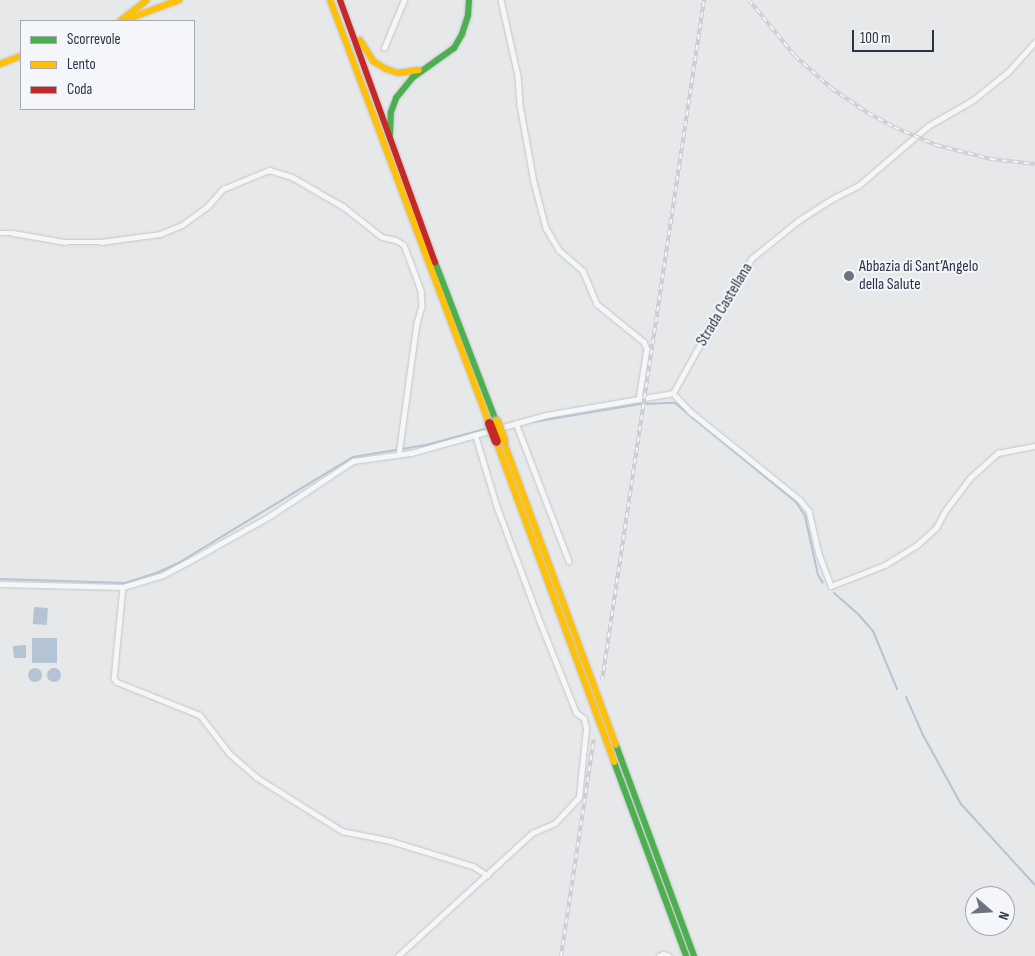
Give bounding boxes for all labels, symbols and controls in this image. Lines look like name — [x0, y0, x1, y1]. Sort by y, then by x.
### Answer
legend — [20, 20, 195, 110]
scale bar — [855, 20, 938, 52]
text: 100 m — [860, 29, 891, 48]
text: Scorrevole — [67, 30, 121, 49]
text: Lento — [67, 55, 96, 74]
text: Coda — [67, 80, 92, 99]
place label: Abbazia di Sant’Angelo della Salute — [859, 257, 978, 295]
street label: Strada Castellana — [693, 260, 757, 350]
marker: Abbazia di Sant’Angelo della Salute — [843, 270, 855, 282]
north arrow — [965, 886, 1015, 936]
text: N — [994, 909, 1013, 922]

